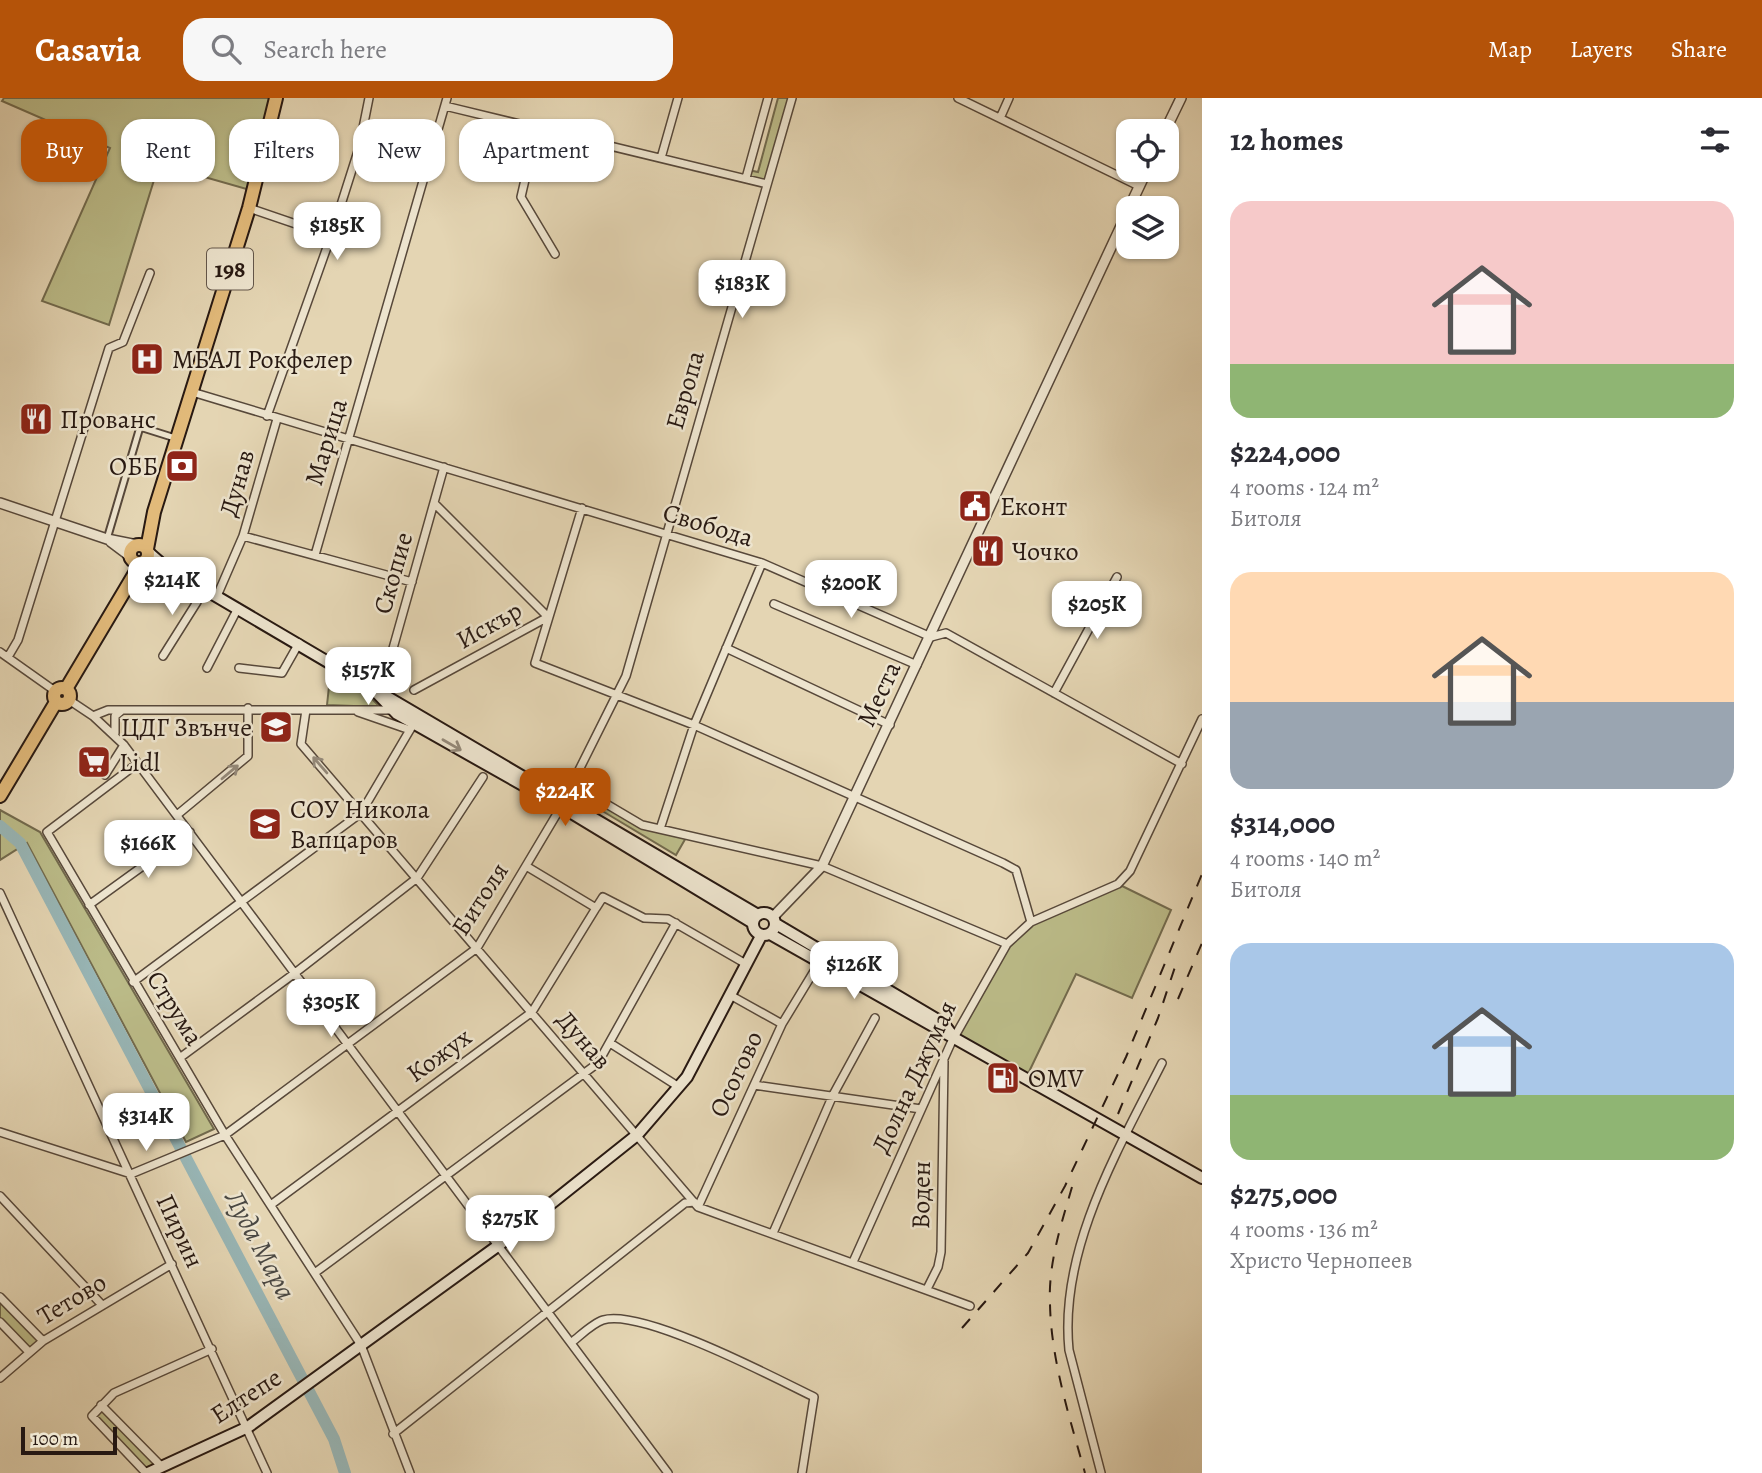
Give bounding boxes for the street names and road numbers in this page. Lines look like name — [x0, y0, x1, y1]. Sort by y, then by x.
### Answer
road number: 198 — [207, 248, 253, 289]
street label: Европа — [657, 346, 713, 434]
street label: Марица — [296, 394, 356, 490]
street label: Дунав — [211, 446, 263, 520]
street label: Свобода — [658, 495, 758, 555]
street label: Скопие — [365, 528, 421, 618]
street label: Искър — [450, 593, 528, 657]
street label: Места — [849, 656, 909, 732]
street label: Битоля — [443, 856, 517, 942]
street label: Струма — [138, 964, 212, 1052]
street label: Долна Джумая — [863, 995, 965, 1159]
street label: Дунав — [549, 1003, 619, 1077]
street label: Кожух — [399, 1019, 479, 1090]
street label: Осогово — [701, 1025, 771, 1123]
street label: Воден — [903, 1161, 939, 1229]
street label: Пирин — [148, 1188, 212, 1274]
street label: Тетово — [31, 1265, 113, 1333]
street label: Елтепе — [204, 1360, 288, 1432]

